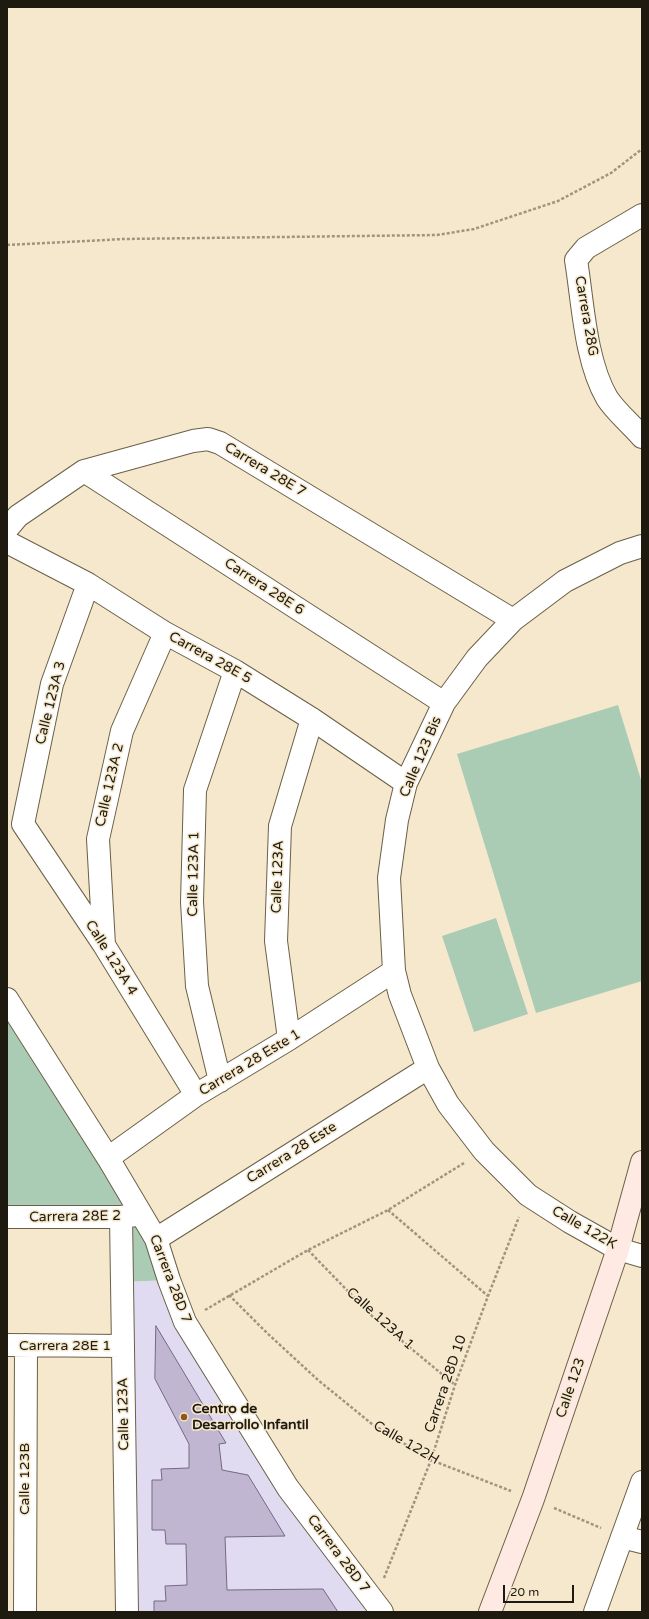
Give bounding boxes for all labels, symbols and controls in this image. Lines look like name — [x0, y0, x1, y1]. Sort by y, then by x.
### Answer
street label: Carrera 28G — [571, 275, 601, 357]
street label: Carrera 28E 7 — [221, 439, 309, 501]
street label: Carrera 28E 6 — [221, 555, 307, 619]
street label: Carrera 28E 5 — [166, 628, 254, 688]
street label: Calle 123A 3 — [33, 660, 69, 746]
street label: Calle 123 Bis — [396, 714, 446, 800]
street label: Calle 123A 2 — [92, 742, 128, 828]
street label: Calle 123A 1 — [185, 831, 203, 917]
street label: Calle 123A — [268, 840, 288, 914]
street label: Calle 123A 4 — [81, 917, 141, 999]
street label: Carrera 28 Este 1 — [196, 1026, 304, 1100]
street label: Carrera 28 Este — [244, 1119, 340, 1187]
street label: Calle 122K — [549, 1203, 619, 1253]
street label: Carrera 28E 2 — [29, 1208, 121, 1226]
street label: Carrera 28D 7 — [145, 1232, 195, 1326]
street label: Calle 123A 1 — [343, 1284, 417, 1354]
street label: Carrera 28D 10 — [421, 1333, 471, 1435]
street label: Carrera 28E 1 — [19, 1338, 111, 1354]
street label: Calle 123 — [553, 1356, 589, 1420]
street label: Calle 123A — [115, 1377, 133, 1451]
place label: Centro de Desarrollo Infantil — [192, 1401, 309, 1434]
marker: Centro de Desarrollo Infantil — [179, 1412, 189, 1422]
street label: Calle 122H — [370, 1417, 442, 1469]
street label: Calle 123B — [17, 1443, 33, 1515]
street label: Carrera 28D 7 — [303, 1512, 373, 1596]
scale bar — [505, 1577, 576, 1603]
text: 20 m — [510, 1585, 539, 1599]

